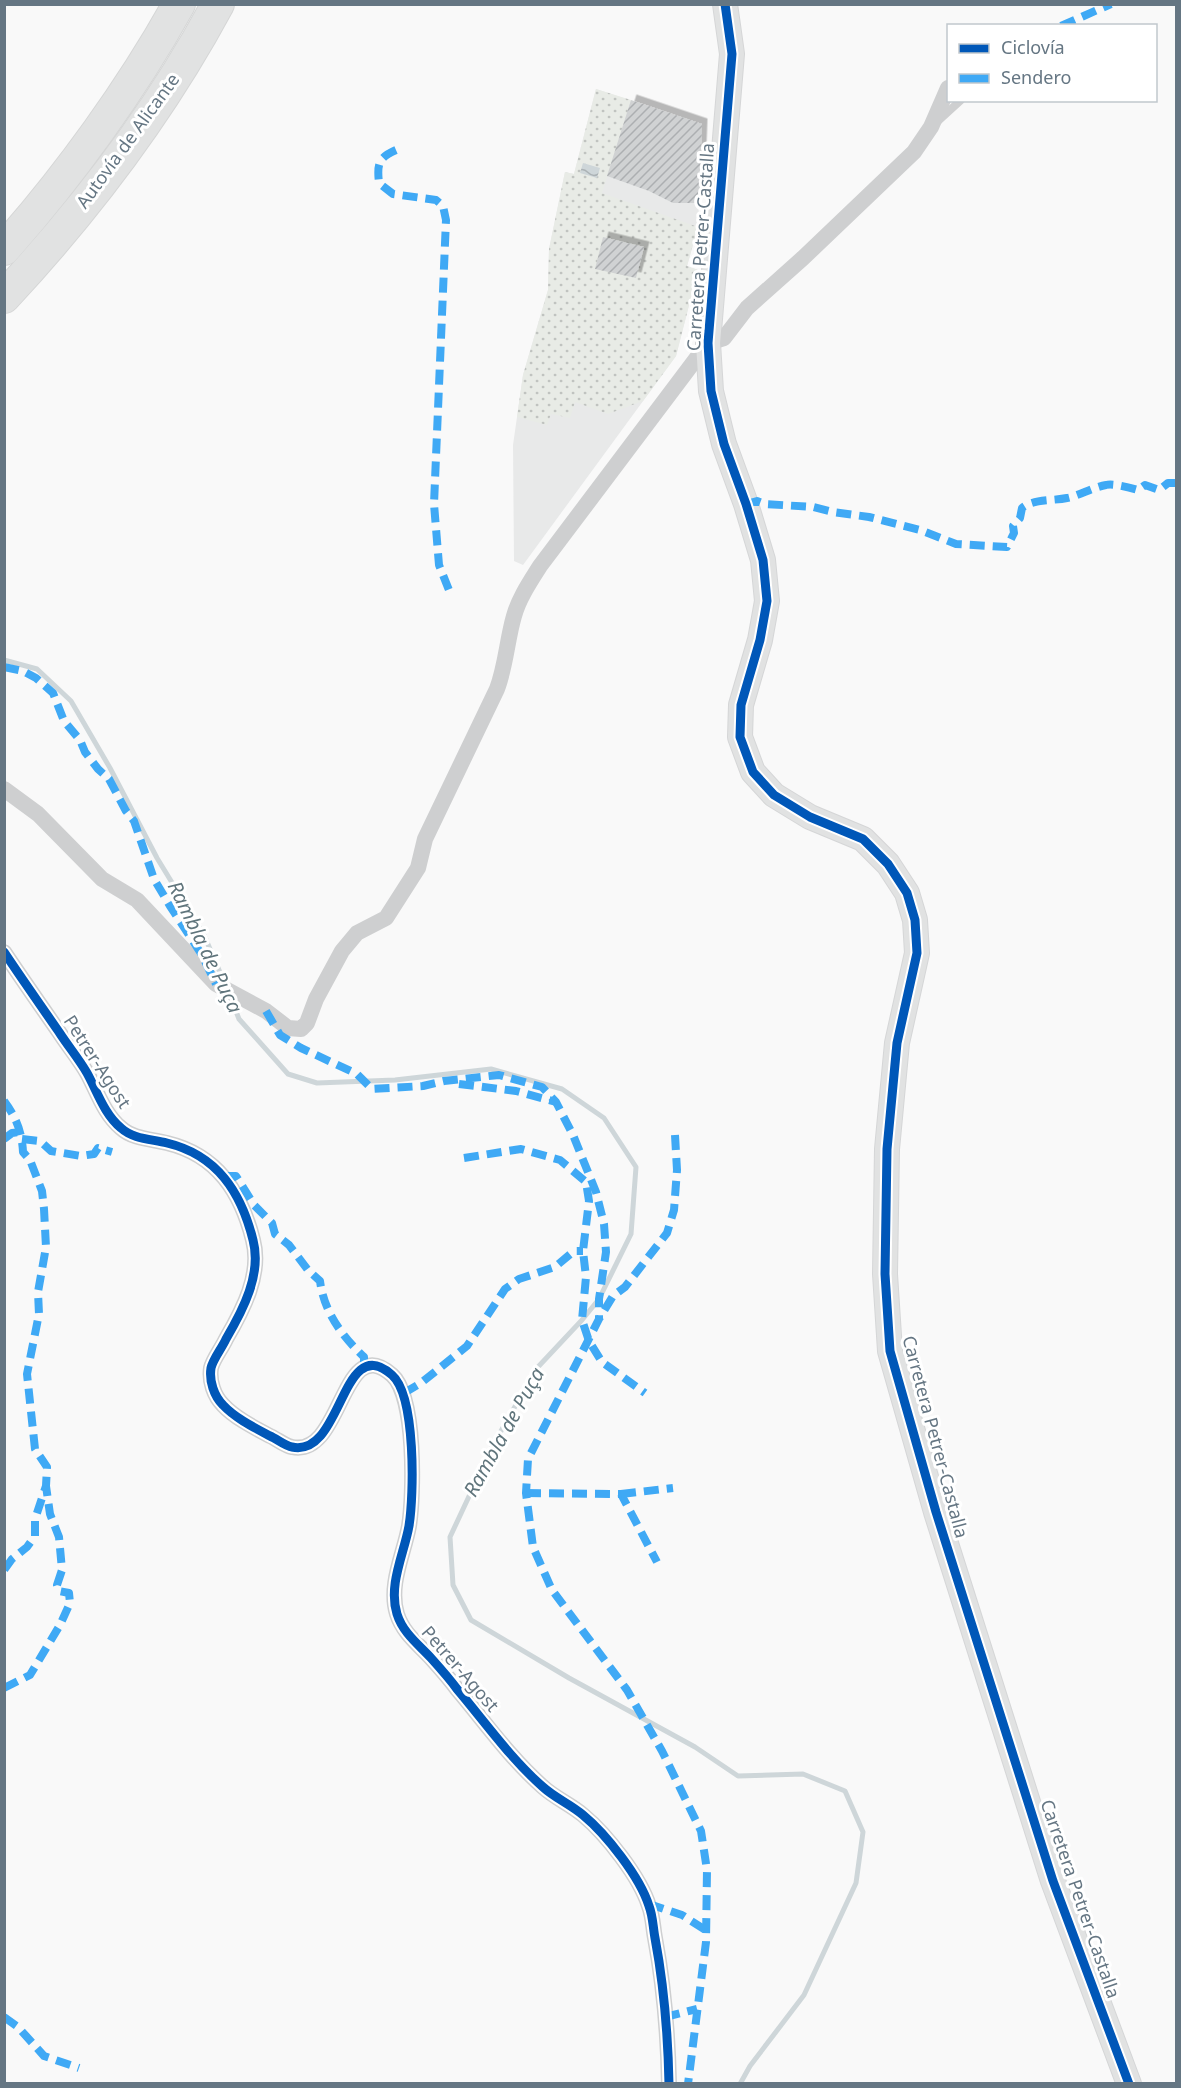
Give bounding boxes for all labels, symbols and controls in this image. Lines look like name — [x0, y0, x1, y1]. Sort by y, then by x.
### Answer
legend — [947, 24, 1157, 102]
text: Ciclovía — [1001, 35, 1065, 59]
text: Sendero — [1001, 65, 1071, 89]
street label: Autovía de Alicante — [70, 68, 184, 213]
street label: Carretera Petrer-Castalla — [681, 142, 719, 352]
water label: Rambla de Puça — [162, 876, 249, 1017]
street label: Petrer-Agost — [59, 1010, 137, 1113]
street label: Carretera Petrer-Castalla — [897, 1333, 975, 1541]
water label: Rambla de Puça — [457, 1362, 550, 1501]
street label: Petrer-Agost — [417, 1620, 505, 1717]
street label: Carretera Petrer-Castalla — [1036, 1796, 1126, 2001]

